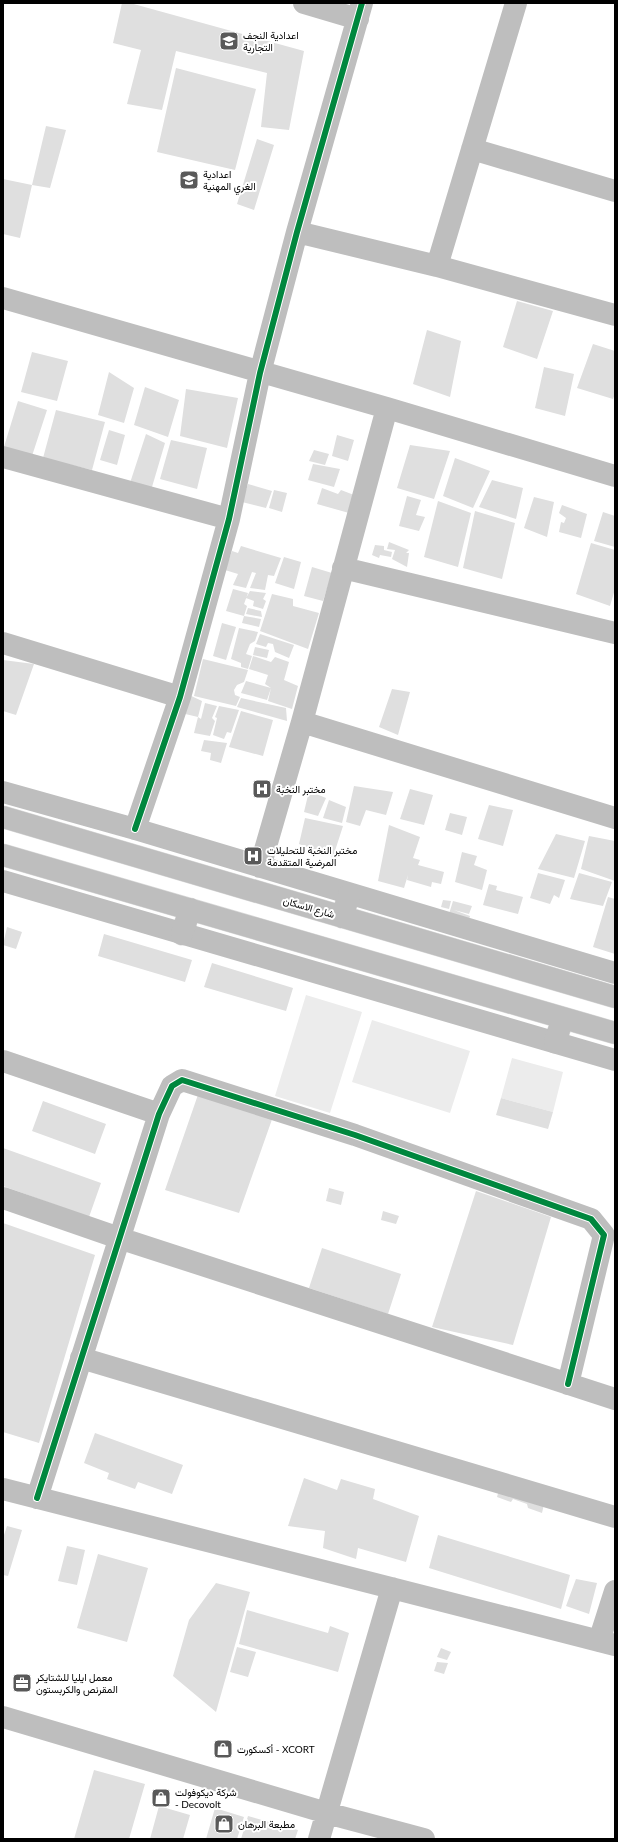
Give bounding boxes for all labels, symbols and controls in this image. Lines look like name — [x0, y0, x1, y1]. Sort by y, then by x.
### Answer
place label: اعدادية النجف التجارية — [243, 29, 299, 54]
school or university icon: اعدادية النجف التجارية — [218, 30, 240, 52]
place label: اعدادية الغري المهنية — [203, 168, 256, 195]
school or university icon: اعدادية الغري المهنية — [178, 169, 200, 191]
hospital icon: مختبر النخبة — [251, 778, 273, 800]
place label: مختبر النخبة — [276, 783, 326, 796]
place label: مختبر النخبة للتحليلات المرضية المتقدمة — [267, 844, 357, 869]
hospital icon: مختبر النخبة للتحليلات المرضية المتقدمة — [242, 845, 264, 867]
street label: شارع الاسكان — [282, 894, 336, 921]
place label: معمل ايليا للشتايكر المقرنص والكربستون — [35, 1671, 118, 1696]
office icon: معمل ايليا للشتايكر المقرنص والكربستون — [11, 1672, 33, 1694]
shop icon: أكسكورت - XCORT — [212, 1738, 234, 1760]
place label: أكسكورت - XCORT — [237, 1743, 315, 1756]
place label: شركة ديكوفولت - Decovolt — [175, 1786, 237, 1810]
shop icon: شركة ديكوفولت - Decovolt — [150, 1787, 172, 1809]
shop icon: مطبعة البرهان — [213, 1813, 235, 1835]
place label: مطبعة البرهان — [238, 1818, 295, 1831]

